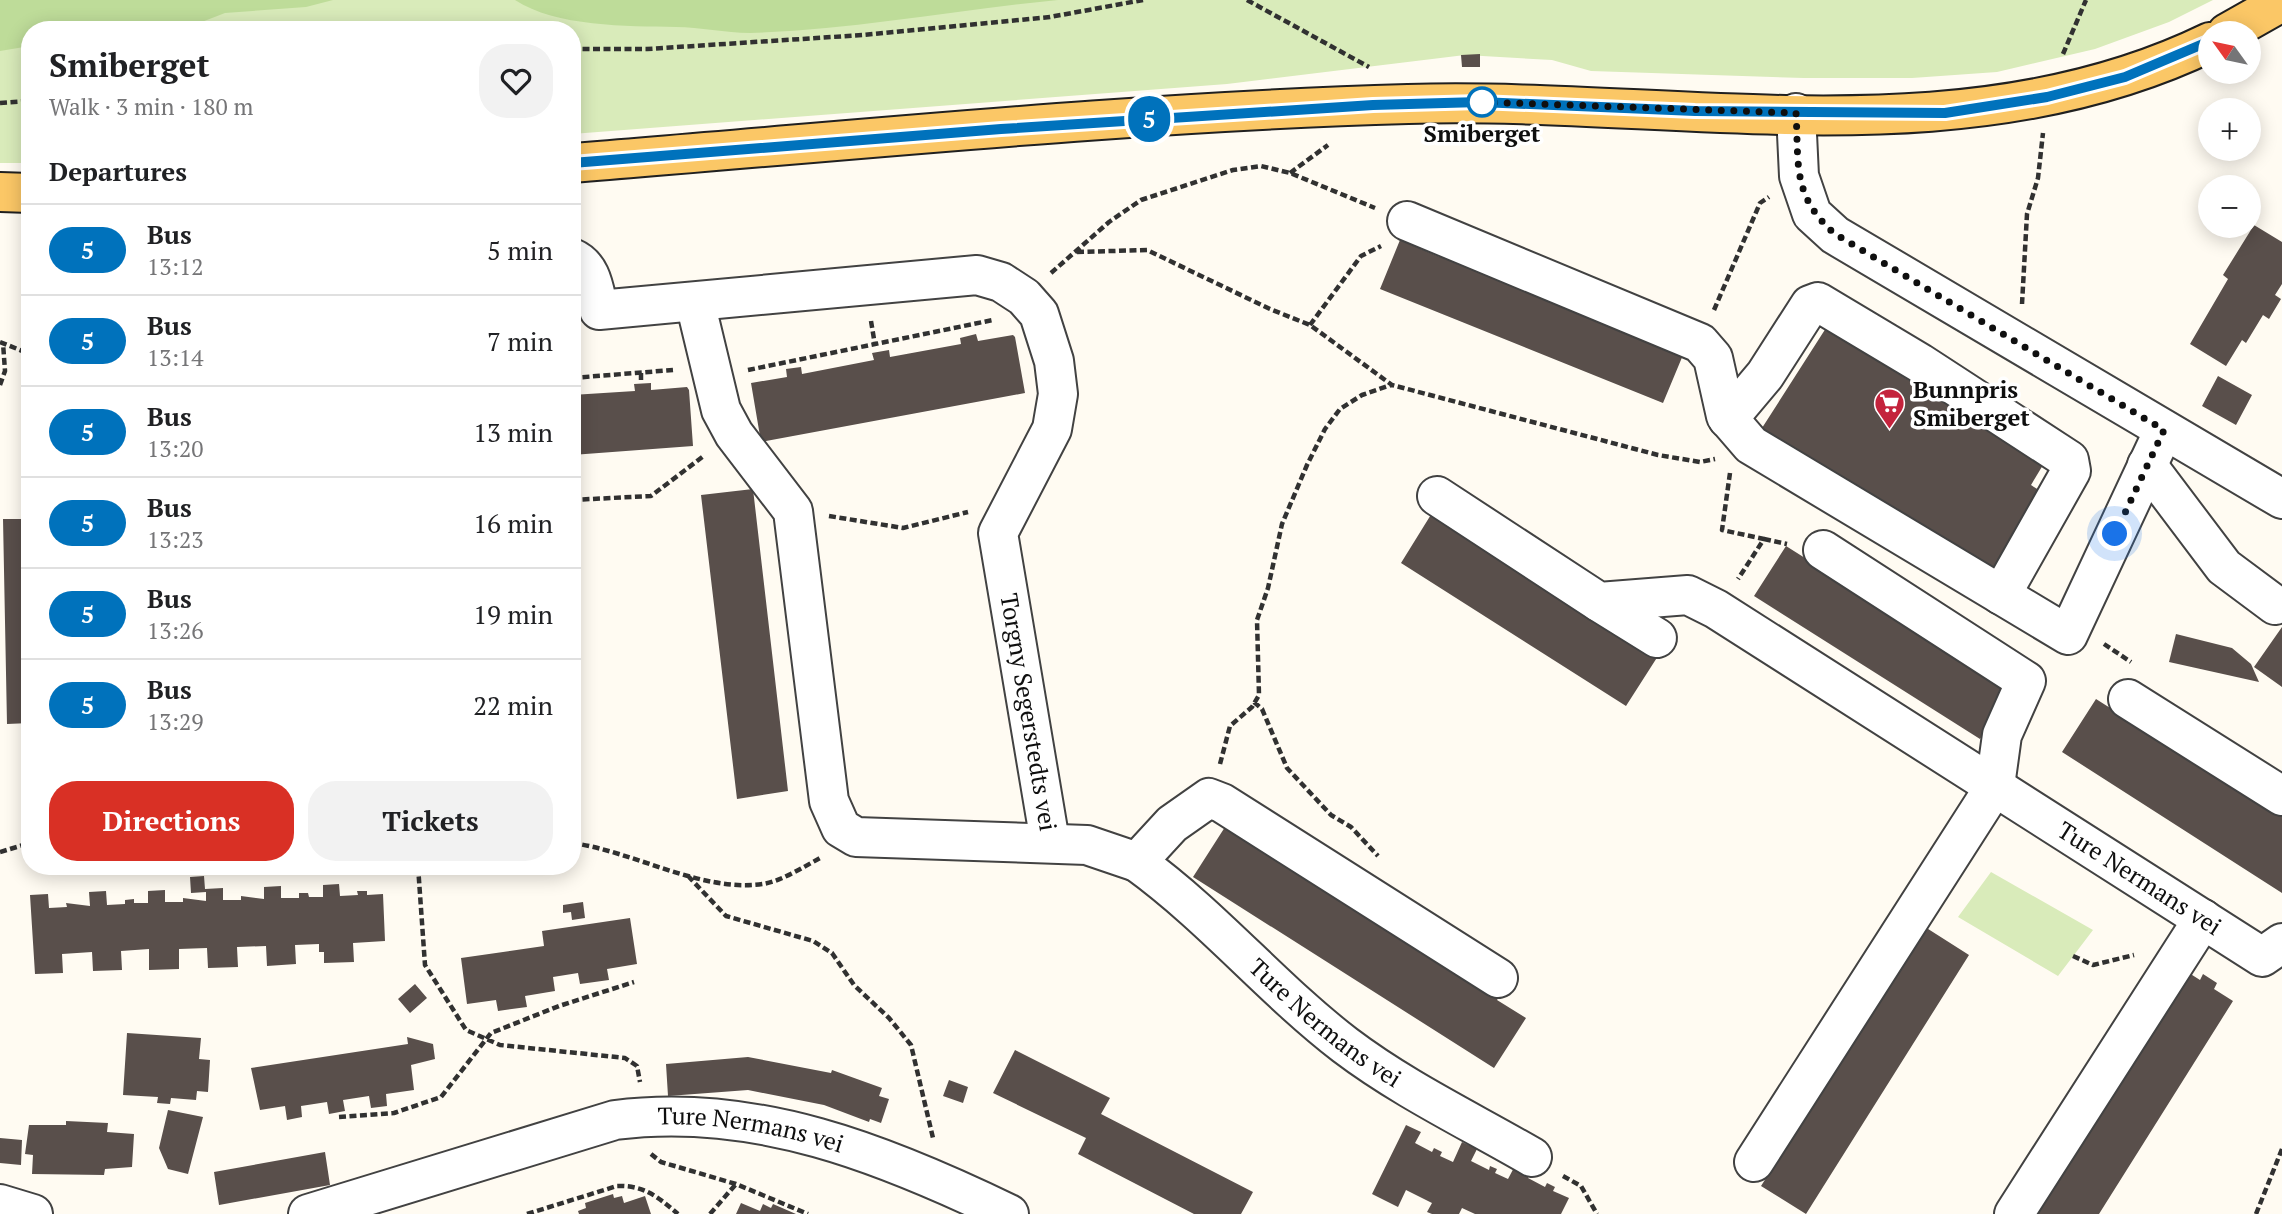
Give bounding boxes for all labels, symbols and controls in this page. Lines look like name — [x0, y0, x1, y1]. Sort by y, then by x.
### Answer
north arrow — [2198, 21, 2261, 84]
map controls — [2198, 21, 2261, 238]
text: Smiberget — [49, 43, 210, 86]
button: heart — [479, 44, 553, 118]
marker: Smiberget — [1467, 87, 1497, 117]
text: Walk · 3 min · 180 m — [49, 91, 253, 122]
line badge: 5 — [1126, 96, 1172, 142]
button: + — [2198, 98, 2261, 161]
text: 5 — [1142, 103, 1156, 135]
place label: Smiberget — [1424, 117, 1541, 149]
text: Departures — [49, 154, 187, 188]
button: − — [2198, 175, 2261, 238]
text: Bus — [147, 217, 192, 251]
text: 5 min — [487, 233, 553, 267]
text: 5 — [81, 234, 94, 266]
text: 13:12 — [147, 251, 204, 282]
text: Bus — [147, 308, 192, 342]
text: 7 min — [487, 324, 553, 358]
text: 5 — [81, 325, 94, 357]
text: 13:14 — [147, 342, 204, 373]
place label: Bunnpris Smiberget — [1913, 373, 2030, 433]
supermarket icon: Bunnpris Smiberget — [1873, 387, 1907, 431]
text: Bus — [147, 399, 192, 433]
text: 13 min — [473, 415, 553, 449]
text: 5 — [81, 416, 94, 448]
text: 13:20 — [147, 433, 204, 464]
text: Bus — [147, 490, 192, 524]
text: 16 min — [473, 506, 553, 540]
text: 5 — [81, 507, 94, 539]
your location — [2097, 516, 2132, 551]
text: 13:23 — [147, 524, 204, 555]
text: Bus — [147, 581, 192, 615]
street label: Torgny Segerstedts vei — [993, 591, 1065, 833]
text: 19 min — [473, 597, 553, 631]
text: 5 — [81, 598, 94, 630]
text: 13:26 — [147, 615, 204, 646]
text: Bus — [147, 672, 192, 706]
text: 22 min — [473, 688, 553, 722]
text: 5 — [81, 689, 94, 721]
text: 13:29 — [147, 706, 204, 737]
button: Directions — [49, 781, 294, 861]
button: Tickets — [308, 781, 553, 861]
street label: Ture Nermans vei — [2052, 814, 2228, 942]
street label: Ture Nermans vei — [1242, 951, 1408, 1094]
street label: Ture Nermans vei — [657, 1099, 848, 1159]

